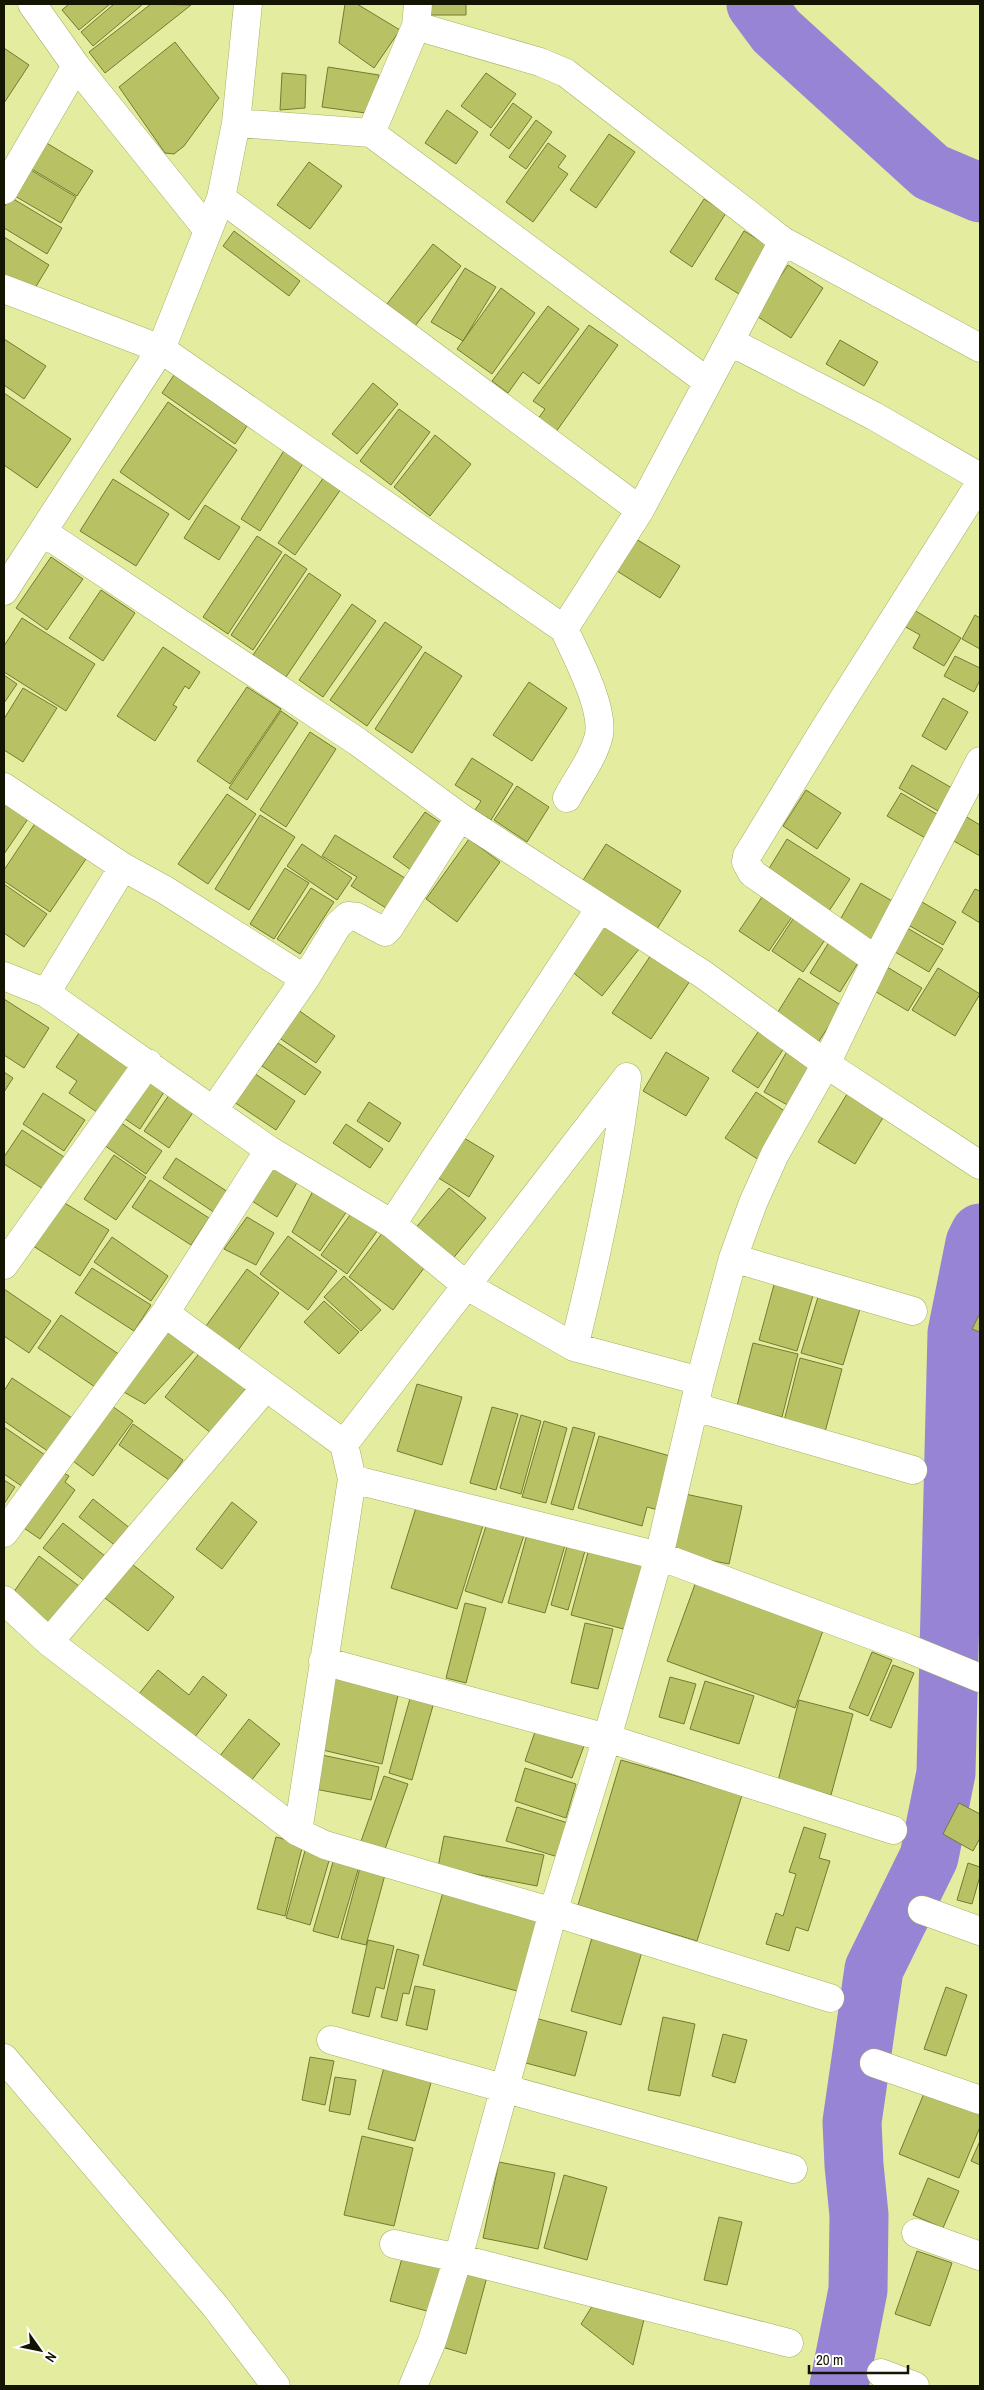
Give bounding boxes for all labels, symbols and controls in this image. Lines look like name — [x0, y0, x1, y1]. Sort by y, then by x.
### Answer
north arrow — [15, 2325, 65, 2375]
scale bar — [809, 2342, 908, 2374]
text: N — [41, 2349, 61, 2365]
text: 20 m — [816, 2349, 843, 2370]

